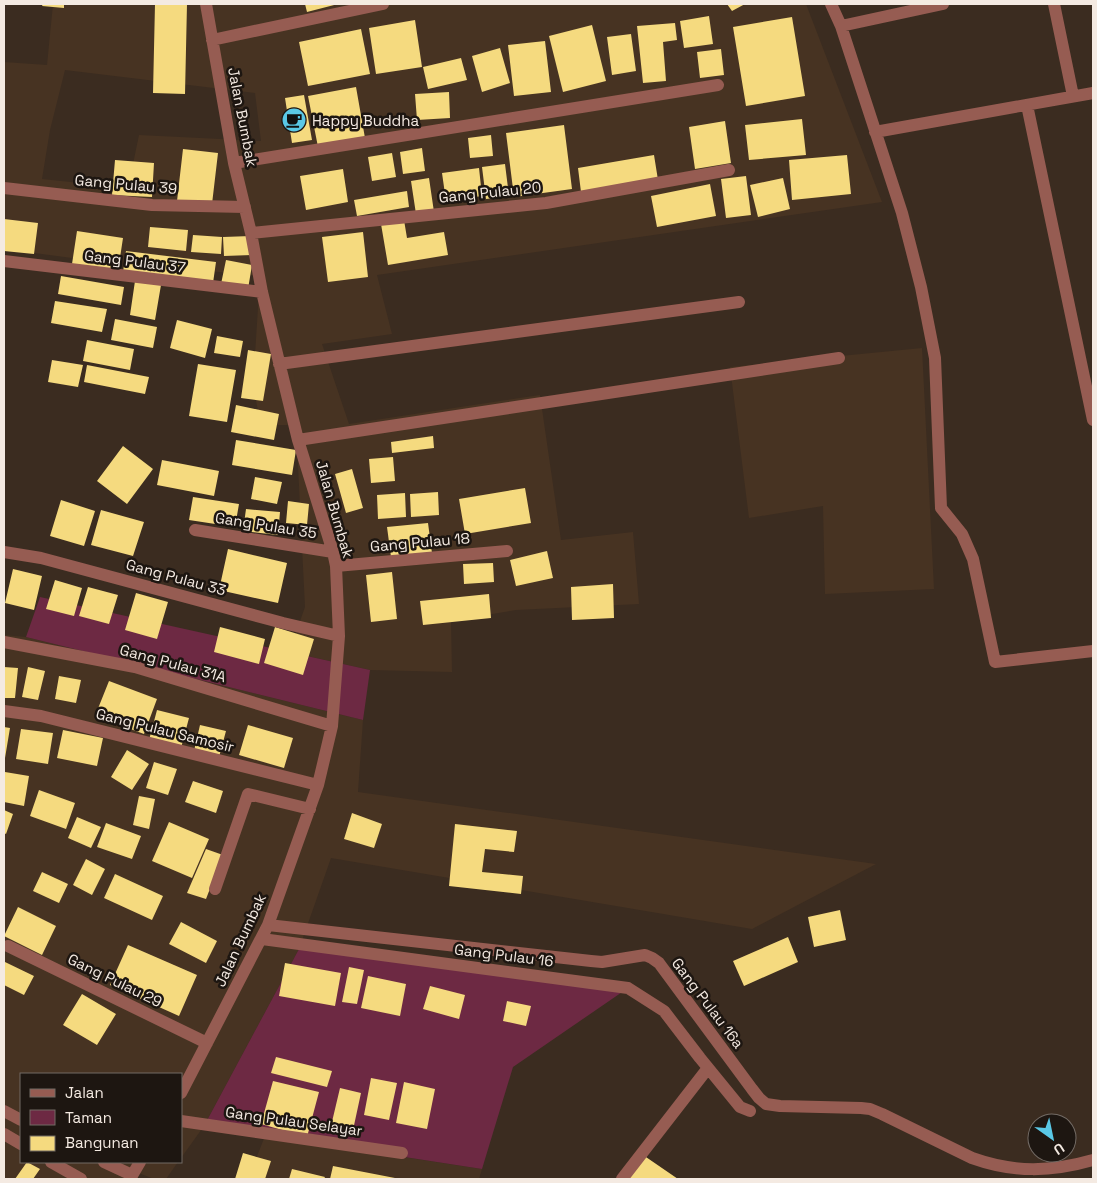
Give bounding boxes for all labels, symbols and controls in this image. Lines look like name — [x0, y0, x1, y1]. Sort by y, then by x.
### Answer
street label: Jalan Bumbak — [224, 66, 262, 168]
cafe icon: Happy Buddha — [281, 107, 307, 133]
place label: Happy Buddha — [312, 111, 419, 130]
street label: Gang Pulau 39 — [74, 170, 178, 198]
street label: Gang Pulau 20 — [438, 177, 542, 207]
street label: Gang Pulau 37 — [83, 245, 187, 277]
street label: Jalan Bumbak — [312, 458, 358, 560]
street label: Gang Pulau 35 — [214, 508, 318, 542]
street label: Gang Pulau 18 — [369, 528, 471, 556]
street label: Gang Pulau 33 — [124, 555, 228, 599]
street label: Gang Pulau 31A — [118, 640, 229, 686]
street label: Gang Pulau Samosir — [94, 704, 236, 756]
street label: Jalan Bumbak — [210, 890, 270, 990]
street label: Gang Pulau 16 — [453, 939, 555, 971]
street label: Gang Pulau 29 — [65, 949, 165, 1011]
street label: Gang Pulau 16a — [668, 954, 748, 1052]
legend — [20, 1073, 182, 1163]
text: Jalan — [65, 1083, 104, 1102]
street label: Gang Pulau Selayar — [224, 1102, 364, 1140]
text: Taman — [65, 1108, 112, 1127]
north arrow — [1027, 1113, 1077, 1163]
text: Bangunan — [65, 1133, 139, 1152]
text: U — [1050, 1139, 1068, 1159]

